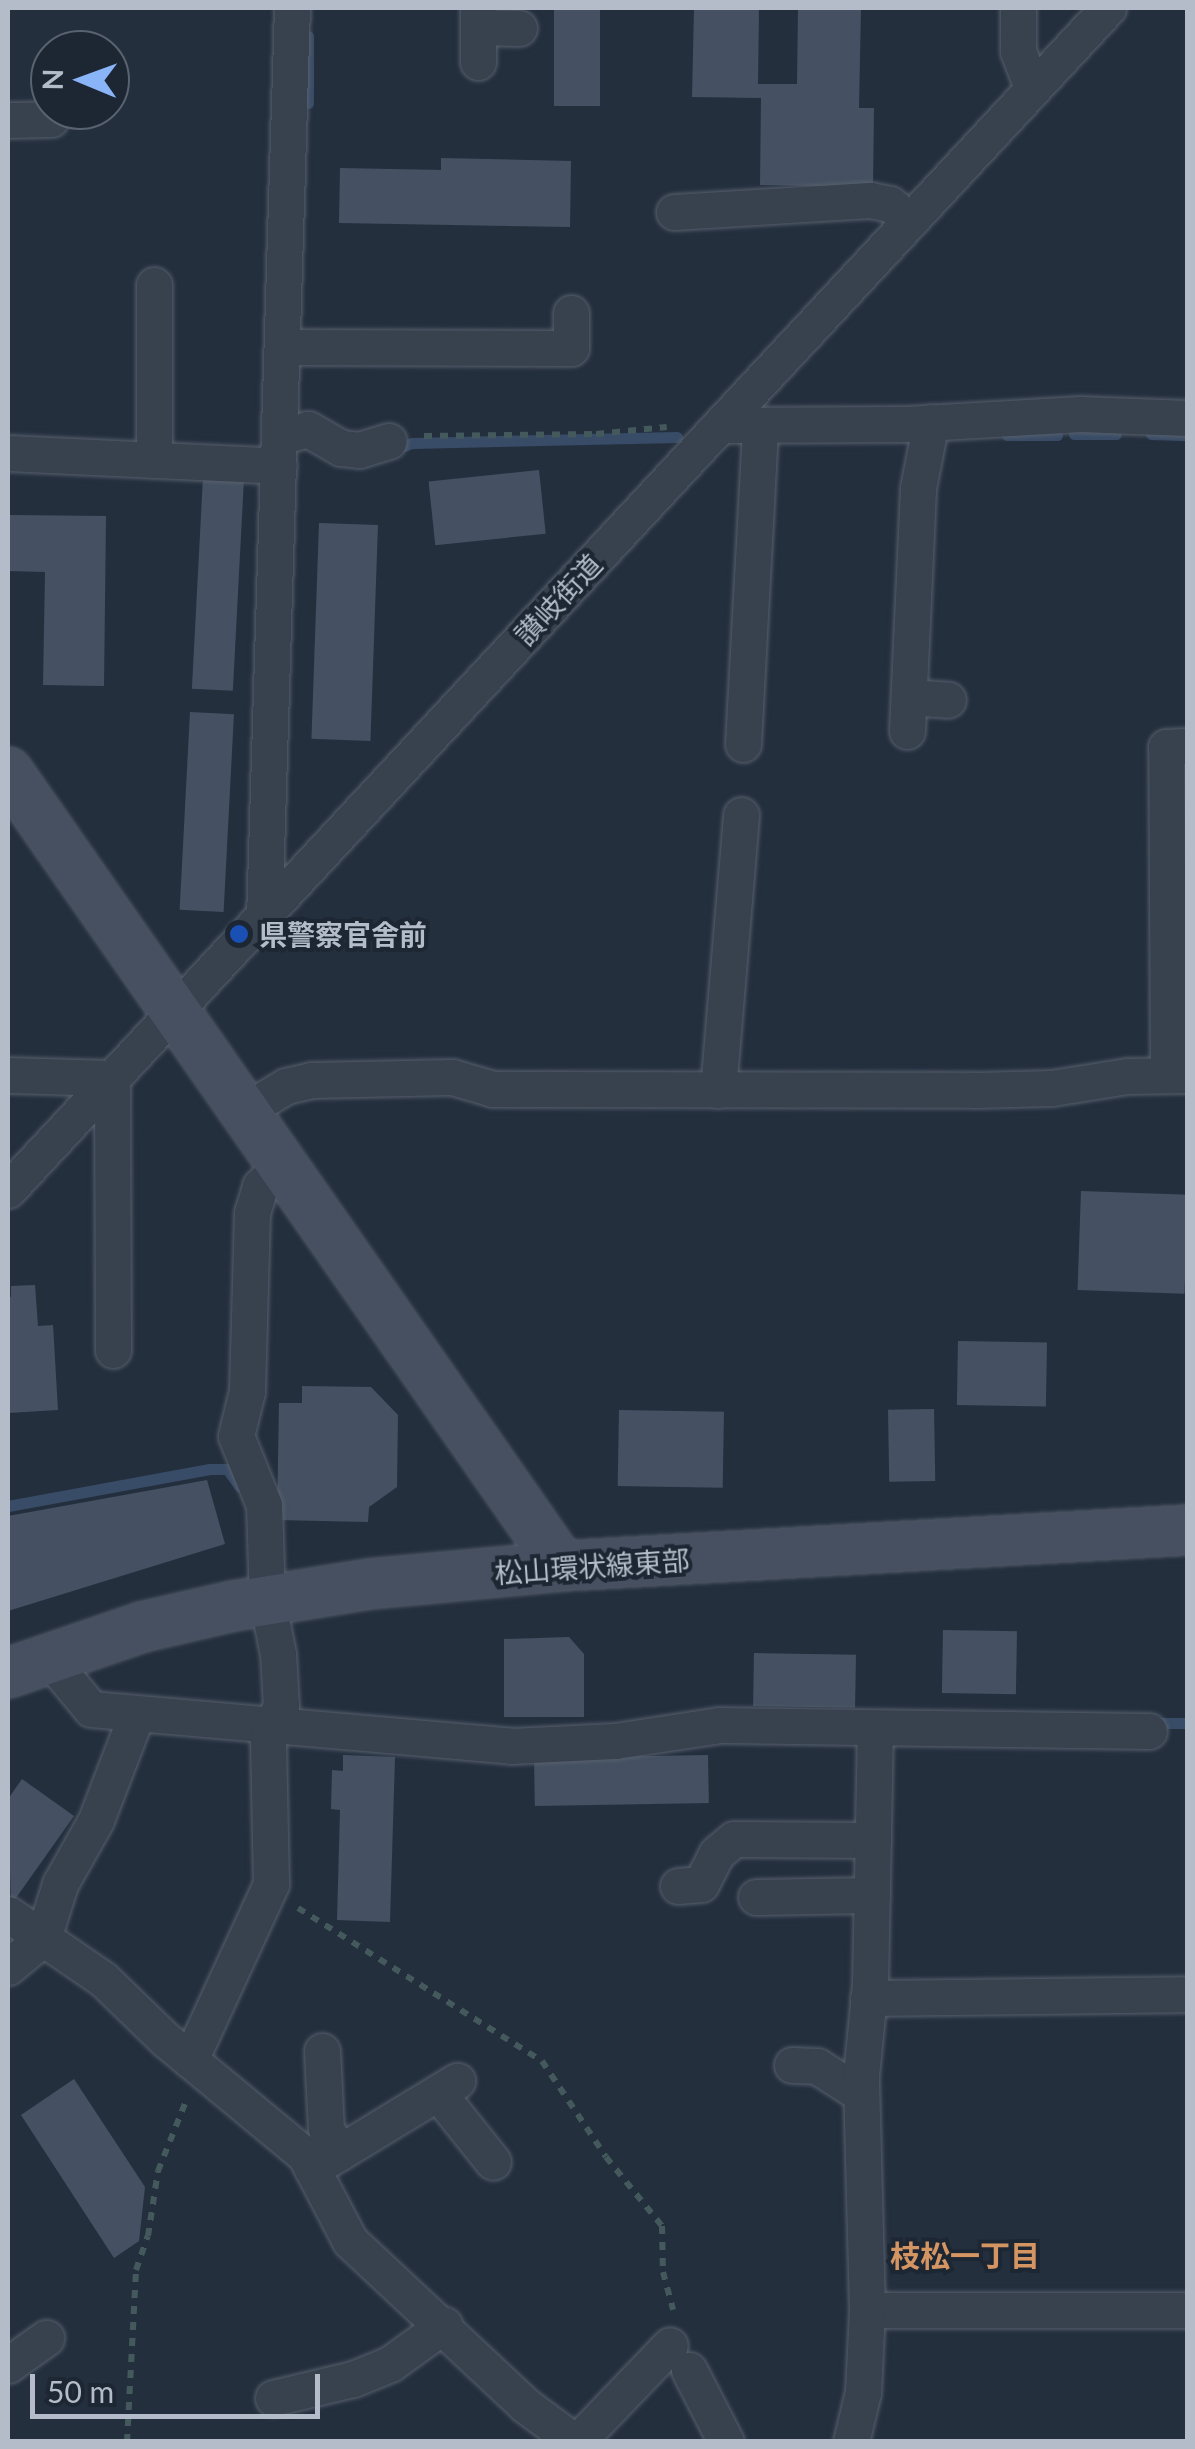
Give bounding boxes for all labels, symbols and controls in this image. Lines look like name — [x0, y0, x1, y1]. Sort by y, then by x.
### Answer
north arrow — [30, 30, 130, 130]
text: N — [35, 68, 69, 91]
street label: 讃岐街道 — [508, 547, 608, 651]
place label: 県警察官舎前 — [259, 917, 427, 951]
marker: 県警察官舎前 — [228, 923, 250, 945]
street label: 松山環状線東部 — [493, 1542, 691, 1590]
district label: 枝松一丁目 — [890, 2237, 1040, 2273]
scale bar — [35, 2354, 325, 2416]
text: 50 m — [47, 2373, 114, 2409]

